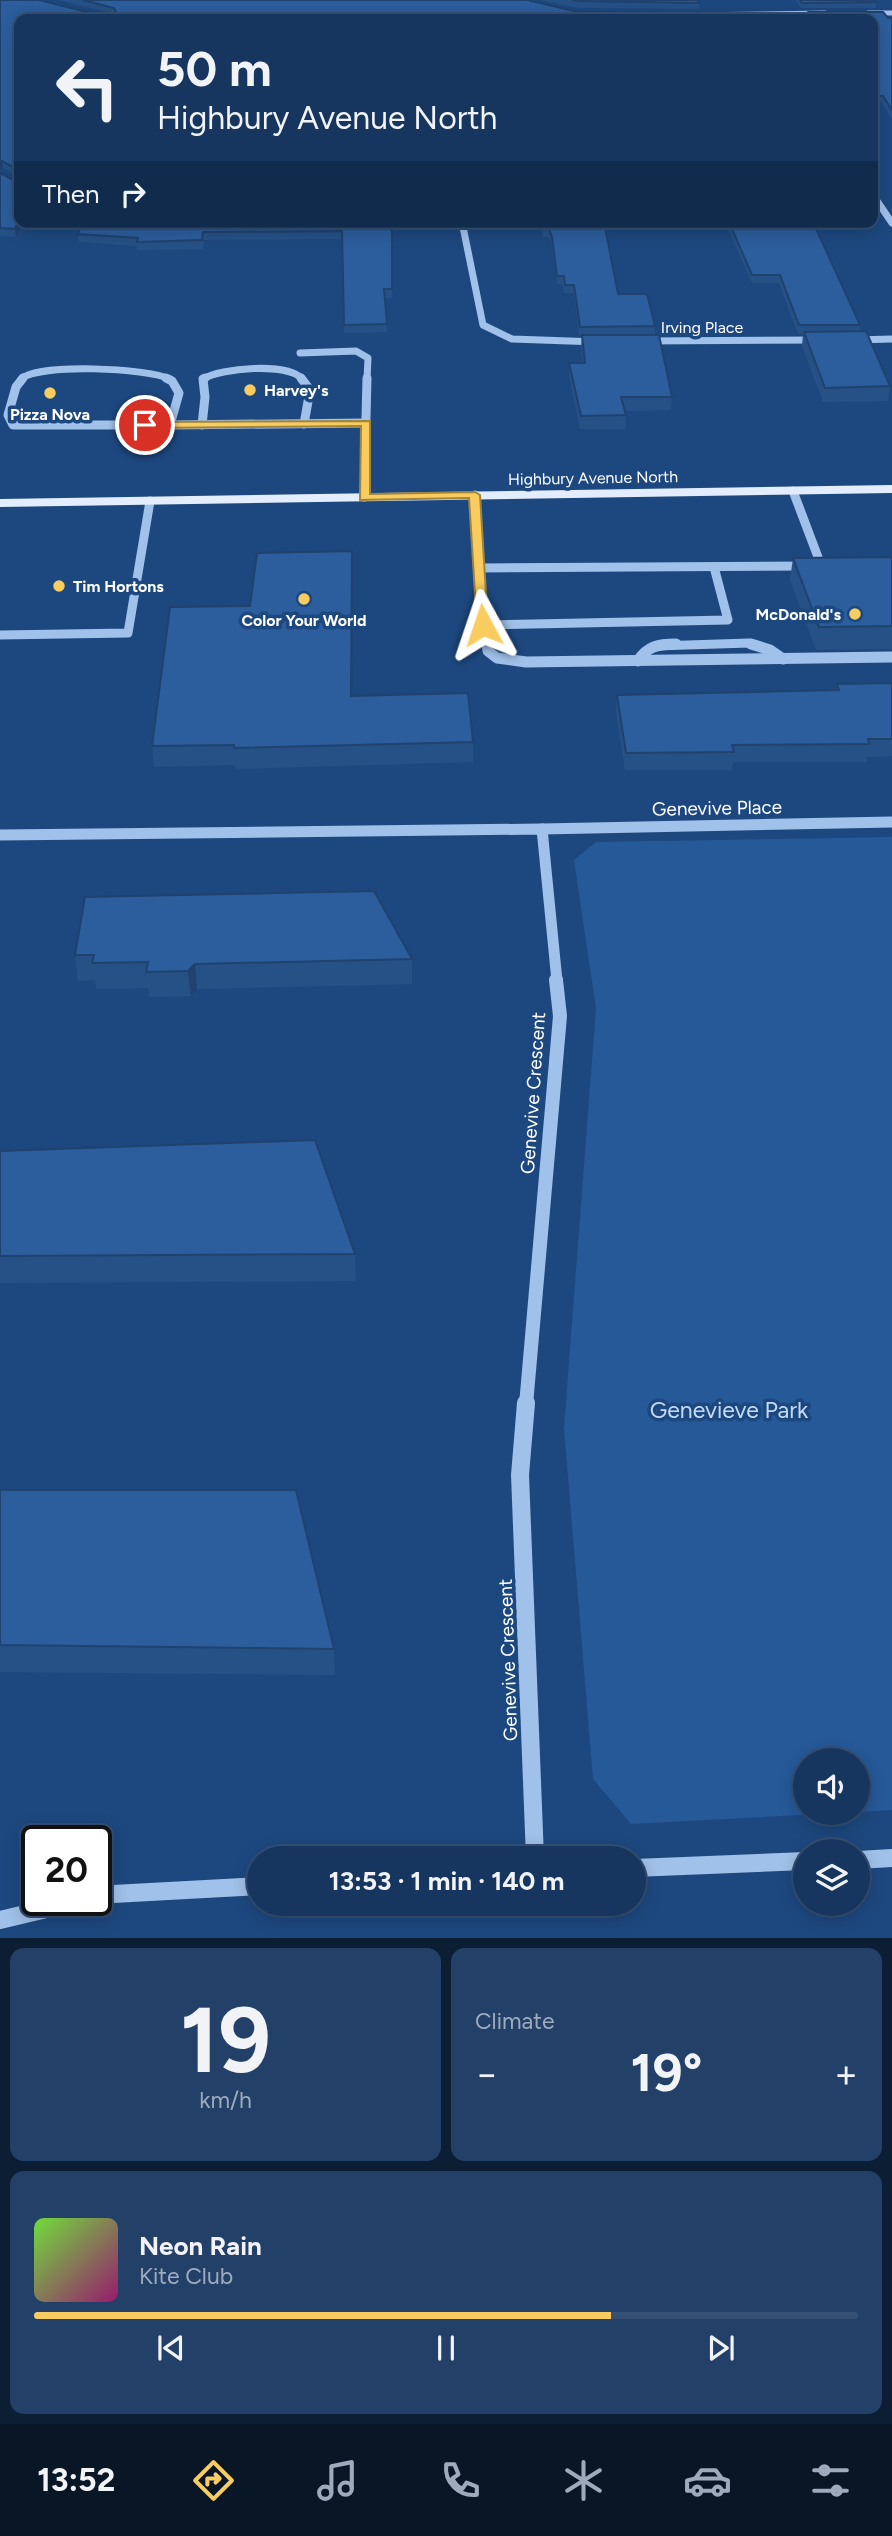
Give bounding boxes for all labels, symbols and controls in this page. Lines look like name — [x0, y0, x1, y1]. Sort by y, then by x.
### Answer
text: 50 m — [157, 39, 272, 98]
icon: left — [42, 42, 133, 133]
text: Highbury Avenue North — [157, 99, 497, 137]
icon: right — [114, 175, 152, 213]
text: Then — [42, 178, 100, 210]
street label: Irving Place — [661, 318, 743, 337]
place label: Harvey's — [264, 381, 329, 400]
marker: Harvey's — [242, 382, 258, 398]
marker: Pizza Nova — [42, 385, 58, 401]
pin — [115, 395, 175, 455]
place label: Pizza Nova — [10, 405, 90, 424]
icon: arrive — [126, 406, 164, 444]
street label: Highbury Avenue North — [508, 467, 678, 489]
place label: Tim Hortons — [73, 577, 164, 596]
marker: Tim Hortons — [51, 578, 67, 594]
position arrow — [446, 588, 520, 662]
marker: Color Your World — [296, 591, 312, 607]
place label: McDonald's — [756, 605, 842, 624]
marker: McDonald's — [847, 606, 863, 622]
place label: Color Your World — [241, 611, 367, 630]
street label: Genevive Place — [652, 795, 782, 821]
street label: Genevive Crescent — [516, 1011, 550, 1175]
park label: Genevieve Park — [650, 1396, 809, 1424]
street label: Genevive Crescent — [494, 1578, 522, 1742]
map controls — [793, 1748, 870, 1916]
button: sound — [793, 1748, 870, 1825]
speed limit sign: 20 — [21, 1825, 112, 1916]
button: layers — [793, 1839, 870, 1916]
text: 13:53 · 1 min · 140 m — [329, 1865, 564, 1897]
text: 19 — [180, 1986, 271, 2095]
text: Climate — [475, 2007, 554, 2035]
text: 19° — [631, 2042, 702, 2104]
text: − — [475, 2051, 499, 2097]
text: + — [834, 2051, 858, 2097]
text: km/h — [199, 2086, 252, 2114]
text: Neon Rain — [139, 2230, 262, 2262]
text: Kite Club — [139, 2262, 233, 2290]
icon: previous — [152, 2329, 190, 2367]
icon: pause — [427, 2329, 465, 2367]
icon: next — [702, 2329, 740, 2367]
icon: directions — [189, 2456, 238, 2505]
icon: music — [313, 2456, 362, 2505]
icon: phone — [436, 2456, 485, 2505]
icon: climate — [559, 2456, 608, 2505]
icon: car — [683, 2456, 732, 2505]
icon: filters — [806, 2456, 855, 2505]
text: 13:52 — [37, 2461, 115, 2499]

